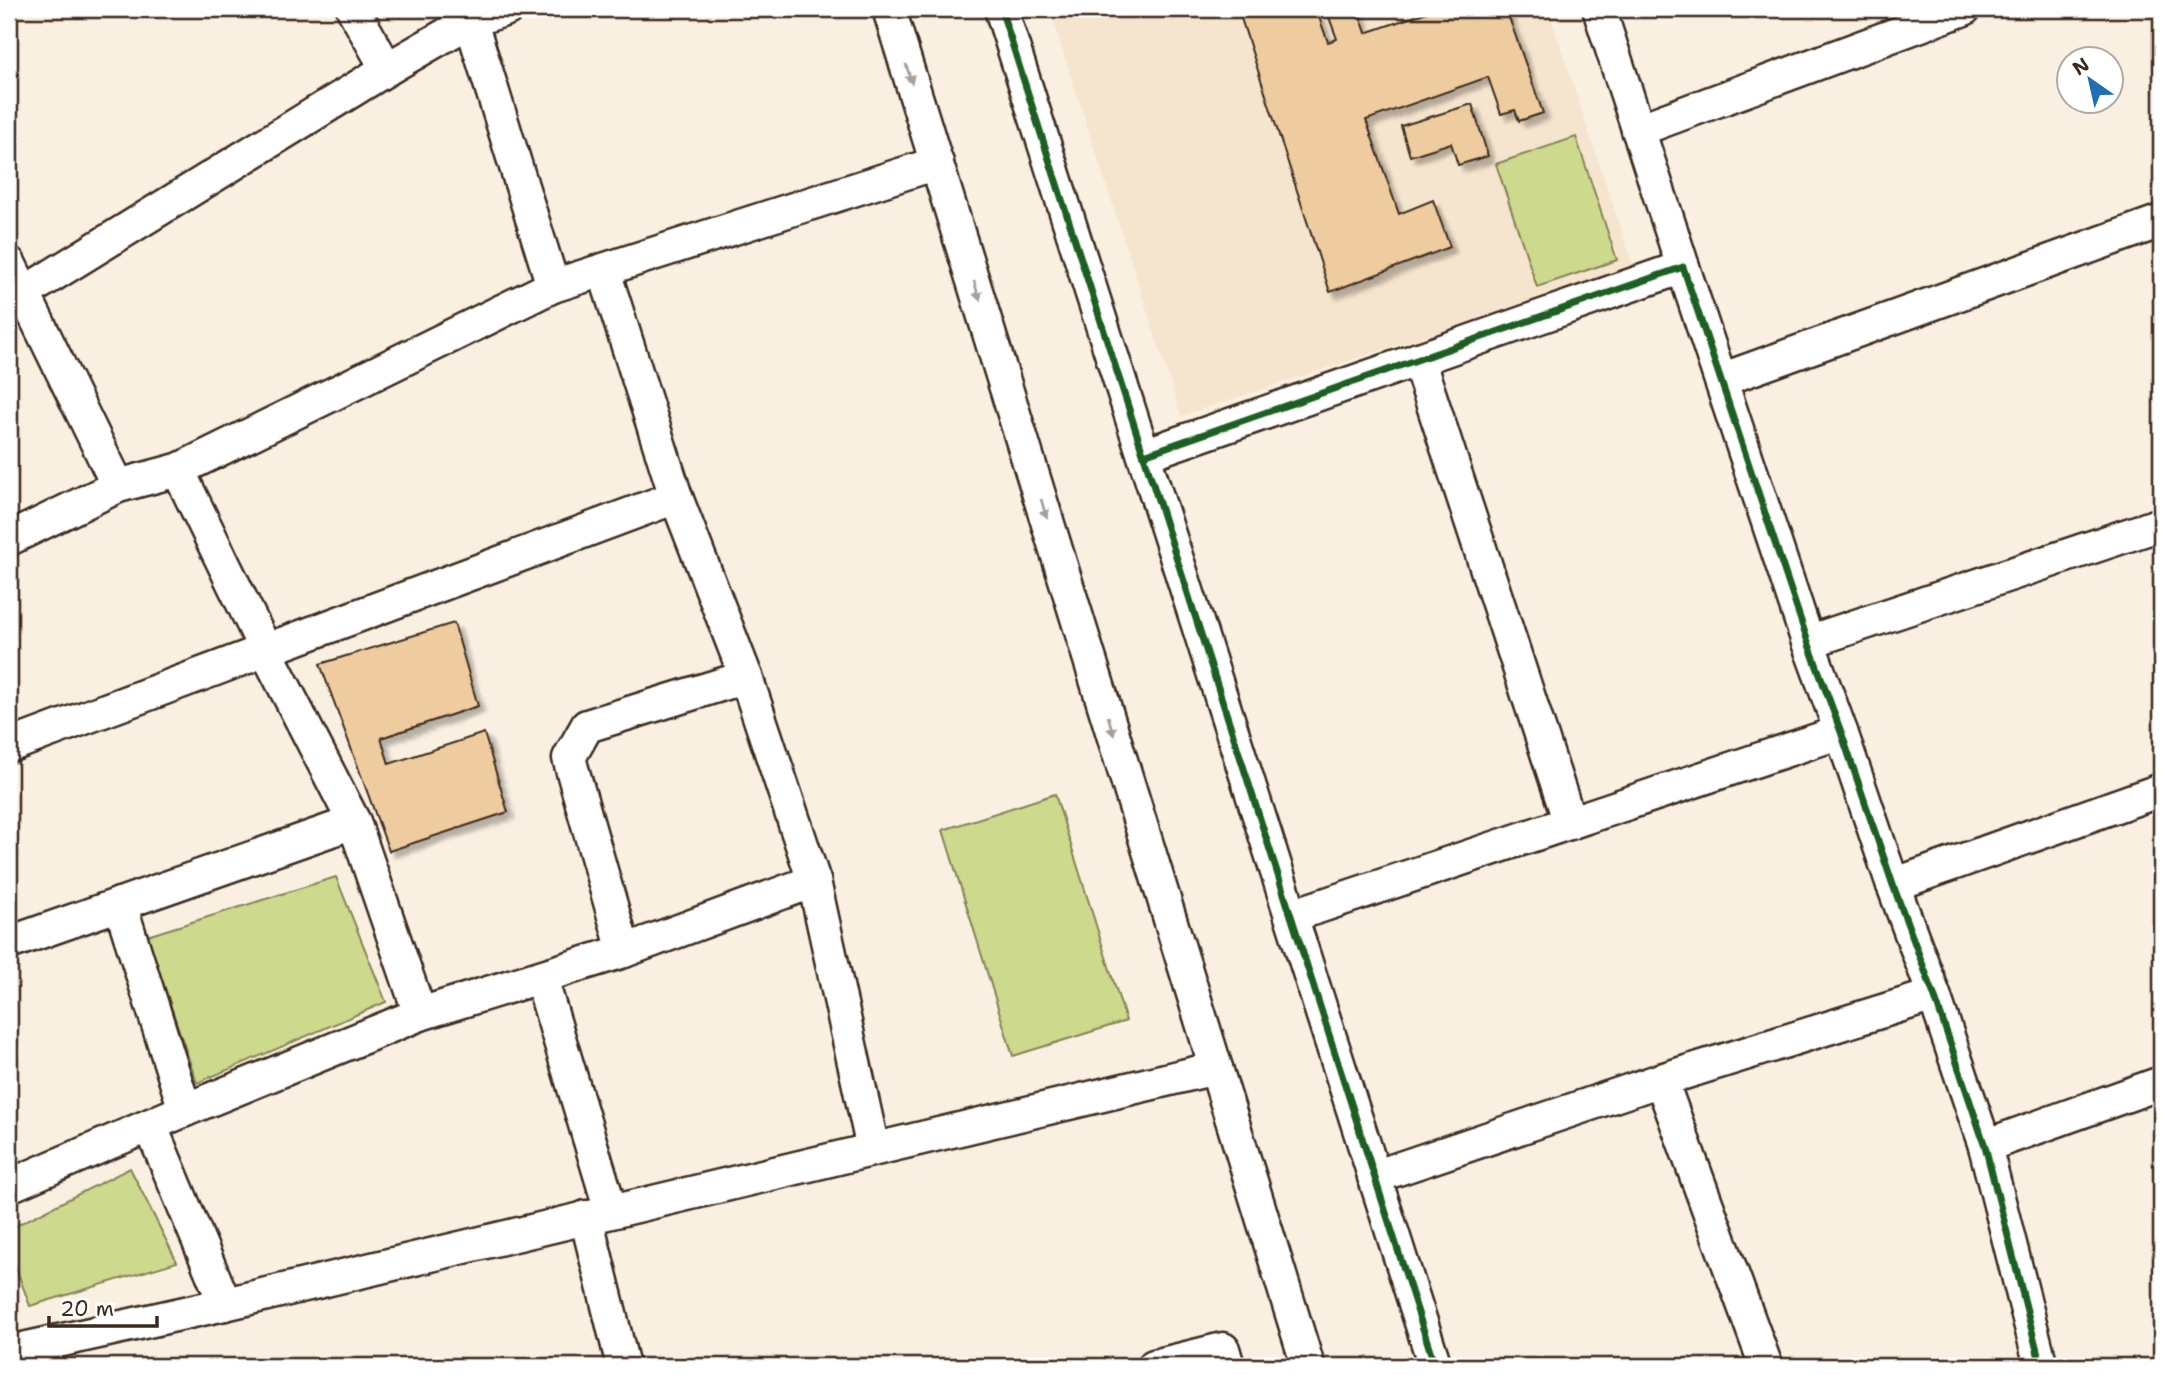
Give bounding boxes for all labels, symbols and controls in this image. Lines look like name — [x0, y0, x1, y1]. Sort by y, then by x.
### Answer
north arrow — [2054, 46, 2124, 116]
text: N — [2068, 52, 2094, 81]
one-way arrow — [905, 64, 915, 85]
one-way arrow — [972, 281, 982, 302]
one-way arrow — [1039, 498, 1049, 519]
one-way arrow — [1106, 716, 1116, 737]
scale bar — [49, 1284, 158, 1328]
text: 20 m — [60, 1295, 114, 1323]

